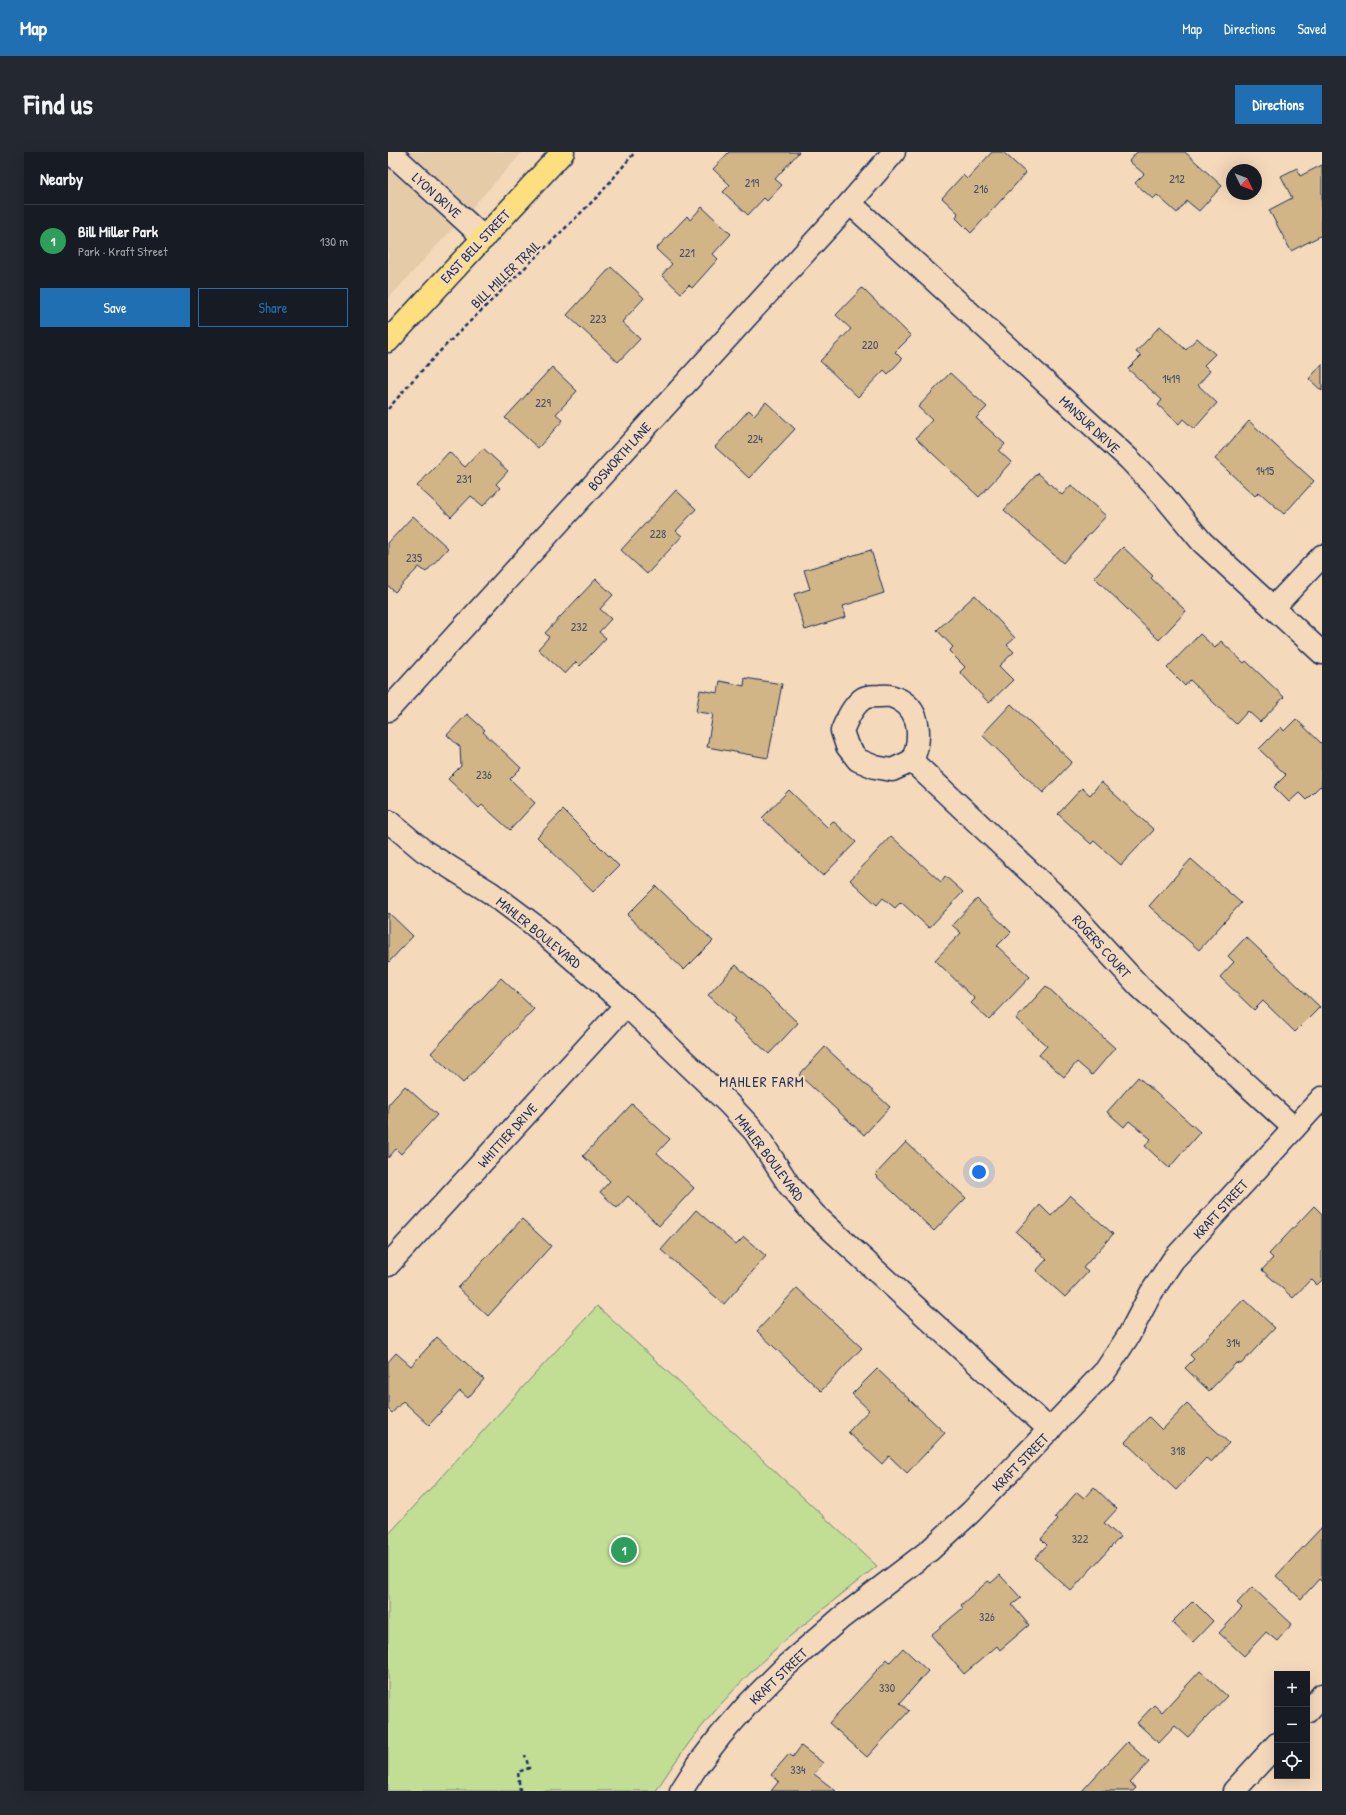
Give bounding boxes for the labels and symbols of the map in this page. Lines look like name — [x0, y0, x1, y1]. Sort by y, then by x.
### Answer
north arrow — [1226, 164, 1262, 200]
street label: LYON DRIVE — [408, 168, 466, 222]
house number: 212 — [1169, 170, 1185, 187]
house number: 219 — [745, 174, 760, 191]
house number: 216 — [974, 180, 989, 197]
street label: EAST BELL STREET — [436, 205, 514, 287]
street label: BILL MILLER TRAIL — [466, 236, 544, 312]
house number: 221 — [679, 244, 695, 261]
house number: 223 — [590, 310, 606, 327]
house number: 220 — [862, 336, 878, 353]
house number: 1419 — [1162, 370, 1180, 387]
street label: MANSUR DRIVE — [1055, 391, 1125, 457]
house number: 229 — [535, 394, 551, 411]
street label: BOSWORTH LANE — [583, 418, 655, 494]
house number: 224 — [747, 430, 763, 447]
house number: 1415 — [1256, 462, 1274, 479]
house number: 231 — [456, 470, 472, 487]
house number: 228 — [650, 525, 666, 542]
house number: 235 — [406, 549, 422, 566]
house number: 232 — [571, 618, 588, 635]
house number: 236 — [476, 766, 492, 783]
street label: MAHLER BOULEVARD — [492, 892, 586, 972]
street label: ROGERS COURT — [1068, 910, 1136, 982]
district label: MAHLER FARM — [719, 1071, 805, 1092]
street label: WHITTIER DRIVE — [473, 1099, 541, 1171]
street label: MAHLER BOULEVARD — [731, 1110, 809, 1205]
your location — [969, 1162, 989, 1182]
street label: KRAFT STREET — [1188, 1175, 1252, 1243]
house number: 314 — [1226, 1334, 1241, 1351]
street label: KRAFT STREET — [988, 1429, 1053, 1495]
house number: 318 — [1171, 1442, 1185, 1459]
house number: 322 — [1072, 1530, 1089, 1547]
pin: 1 — [611, 1535, 637, 1565]
house number: 326 — [979, 1608, 995, 1625]
street label: KRAFT STREET — [745, 1643, 811, 1708]
house number: 330 — [879, 1679, 895, 1696]
house number: 334 — [790, 1761, 806, 1778]

